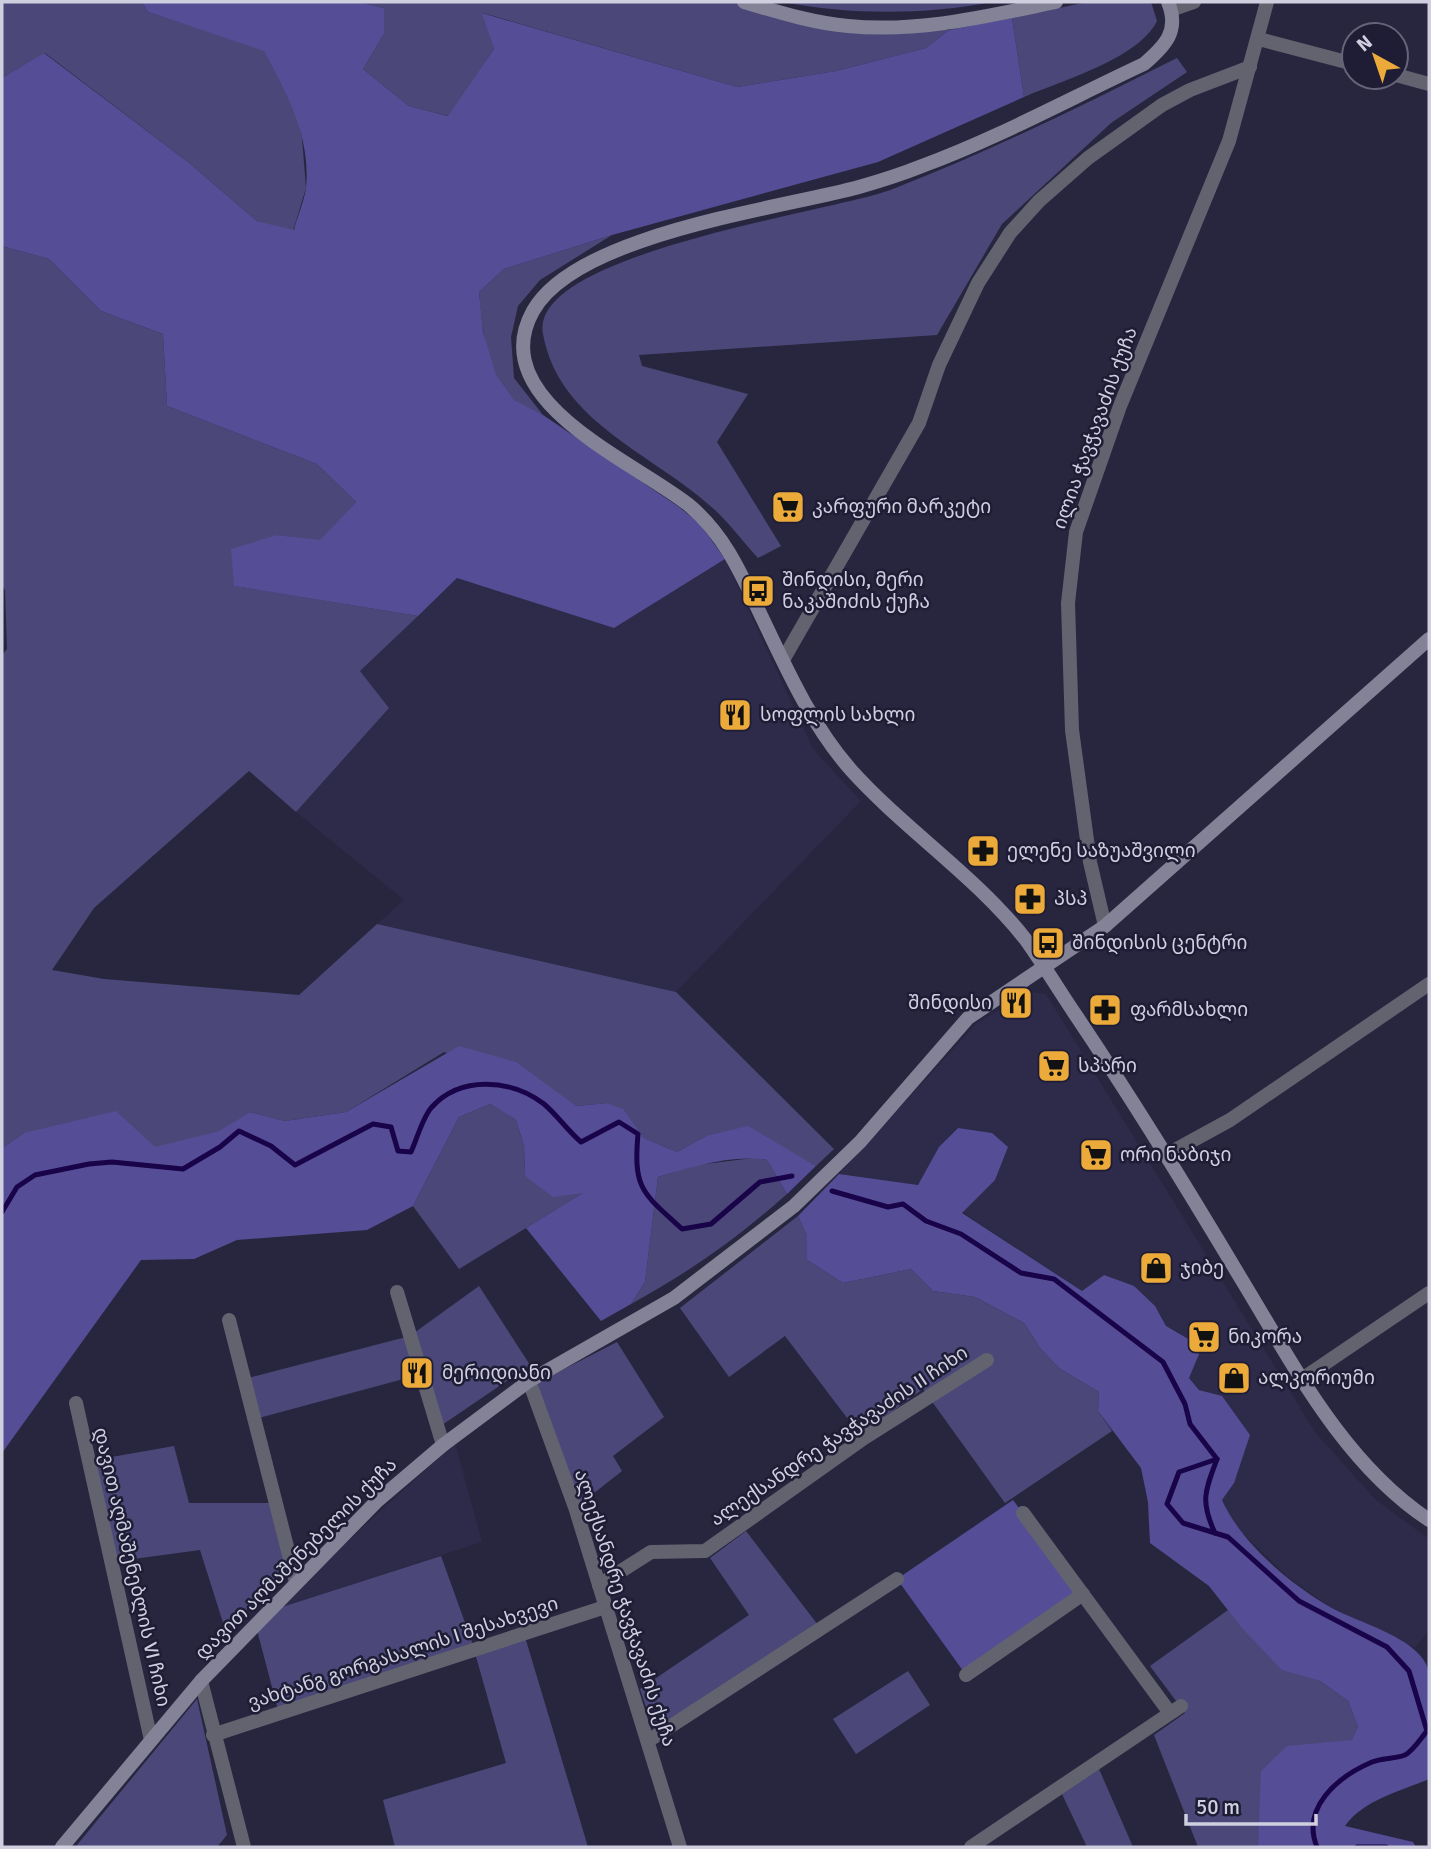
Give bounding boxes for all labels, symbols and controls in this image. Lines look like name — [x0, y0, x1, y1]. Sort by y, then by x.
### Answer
north arrow — [1340, 21, 1410, 91]
text: N — [1352, 30, 1377, 57]
street label: ილია ჭავჭავაძის ქუჩა — [1047, 324, 1143, 532]
supermarket icon: კარფური მარკეტი — [769, 488, 807, 526]
place label: კარფური მარკეტი — [812, 495, 991, 519]
place label: შინდისი, მერი ნაკაშიძის ქუჩა — [782, 568, 930, 614]
bus stop icon: შინდისი, მერი ნაკაშიძის ქუჩა — [739, 572, 777, 610]
restaurant icon: სოფლის სახლი — [716, 696, 754, 734]
place label: სოფლის სახლი — [760, 703, 915, 727]
pharmacy icon: ელენე საზუაშვილი — [964, 832, 1002, 870]
place label: ელენე საზუაშვილი — [1007, 839, 1196, 863]
pharmacy icon: პსპ — [1011, 880, 1049, 918]
place label: პსპ — [1054, 887, 1087, 911]
bus stop icon: შინდისის ცენტრი — [1029, 924, 1067, 962]
place label: შინდისის ცენტრი — [1072, 931, 1247, 955]
restaurant icon: შინდისი — [997, 984, 1035, 1022]
place label: შინდისი — [908, 991, 992, 1015]
pharmacy icon: ფარმსახლი — [1086, 991, 1124, 1029]
place label: ფარმსახლი — [1130, 998, 1248, 1022]
supermarket icon: სპარი — [1035, 1047, 1073, 1085]
place label: სპარი — [1078, 1054, 1137, 1078]
supermarket icon: ორი ნაბიჯი — [1077, 1136, 1115, 1174]
place label: ორი ნაბიჯი — [1120, 1143, 1231, 1167]
shop icon: ჯიბე — [1137, 1249, 1175, 1287]
place label: ჯიბე — [1180, 1256, 1224, 1280]
supermarket icon: ნიკორა — [1185, 1318, 1223, 1356]
place label: ნიკორა — [1228, 1325, 1302, 1349]
street label: ალექსანდრე ჭავჭავაძის II ჩიხი — [706, 1341, 972, 1531]
restaurant icon: მერიდიანი — [398, 1354, 436, 1392]
shop icon: ალკორიუმი — [1215, 1359, 1253, 1397]
place label: მერიდიანი — [442, 1361, 551, 1385]
place label: ალკორიუმი — [1258, 1366, 1375, 1390]
street label: დავით აღმაშენებლის VI ჩიხი — [88, 1425, 176, 1709]
street label: დავით აღმაშენებელის ქუჩა — [190, 1453, 402, 1665]
street label: ალექსანდრე ჭავჭავაძის ქუჩა — [569, 1466, 681, 1750]
street label: ვახტანგ გორგასალის I შესახვევი — [245, 1591, 561, 1715]
scale bar — [1186, 1783, 1316, 1827]
text: 50 m — [1196, 1794, 1240, 1820]

